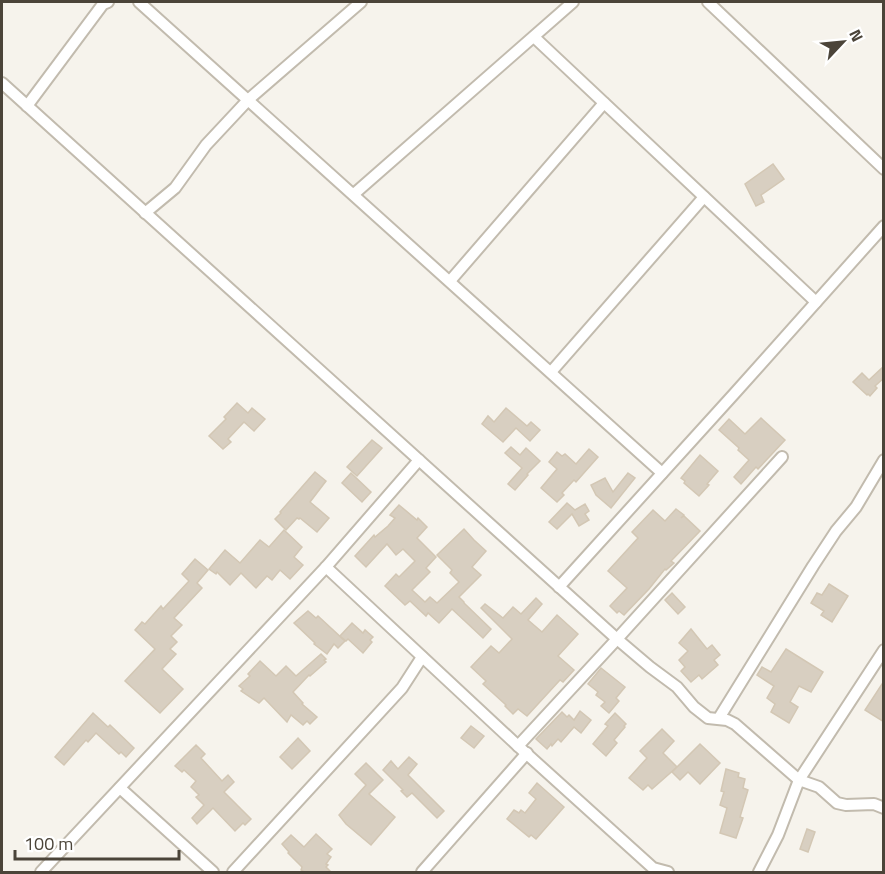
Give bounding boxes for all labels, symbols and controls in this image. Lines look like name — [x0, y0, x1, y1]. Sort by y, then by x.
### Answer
north arrow — [813, 12, 873, 72]
text: N — [843, 25, 870, 46]
scale bar — [15, 823, 178, 861]
text: 100 m — [24, 830, 73, 857]

